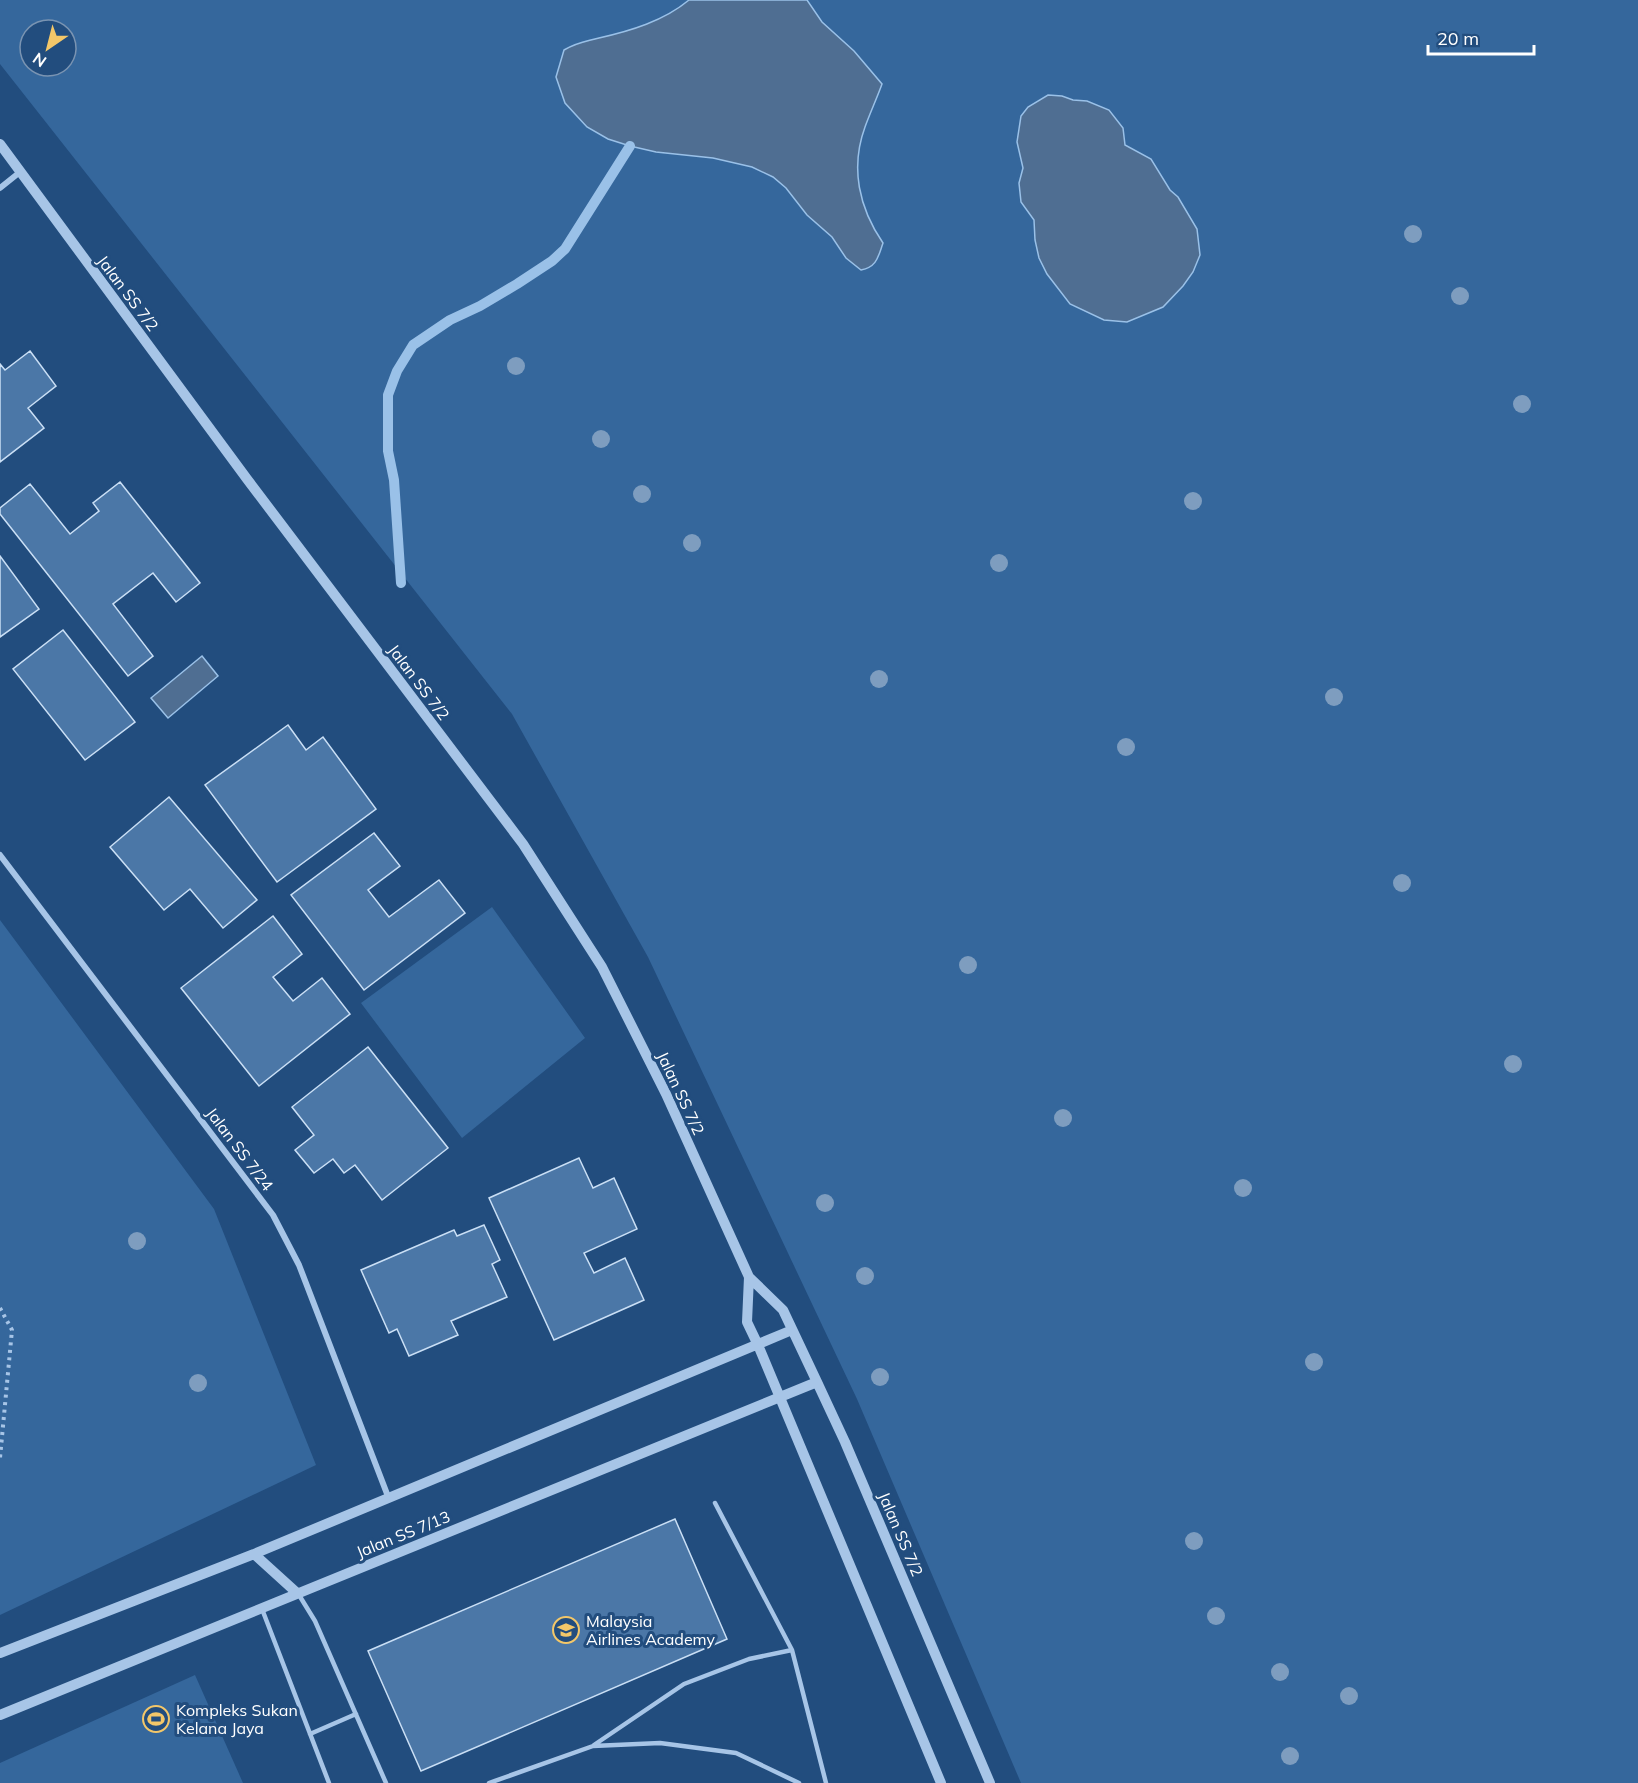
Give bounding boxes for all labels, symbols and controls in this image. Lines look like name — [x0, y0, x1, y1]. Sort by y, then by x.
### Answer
north arrow — [18, 18, 78, 78]
scale bar — [1428, 18, 1534, 56]
text: 20 m — [1437, 27, 1479, 50]
text: N — [29, 49, 50, 72]
street label: Jalan SS 7/2 — [93, 251, 163, 335]
street label: Jalan SS 7/2 — [384, 640, 454, 724]
street label: Jalan SS 7/2 — [653, 1048, 709, 1138]
street label: Jalan SS 7/24 — [202, 1103, 278, 1195]
street label: Jalan SS 7/2 — [874, 1489, 928, 1579]
street label: Jalan SS 7/13 — [353, 1506, 453, 1562]
place label: Malaysia Airlines Academy — [586, 1611, 716, 1649]
school or university icon: Malaysia Airlines Academy — [551, 1615, 581, 1645]
place label: Kompleks Sukan Kelana Jaya — [176, 1700, 298, 1738]
sports icon: Kompleks Sukan Kelana Jaya — [141, 1704, 171, 1734]

